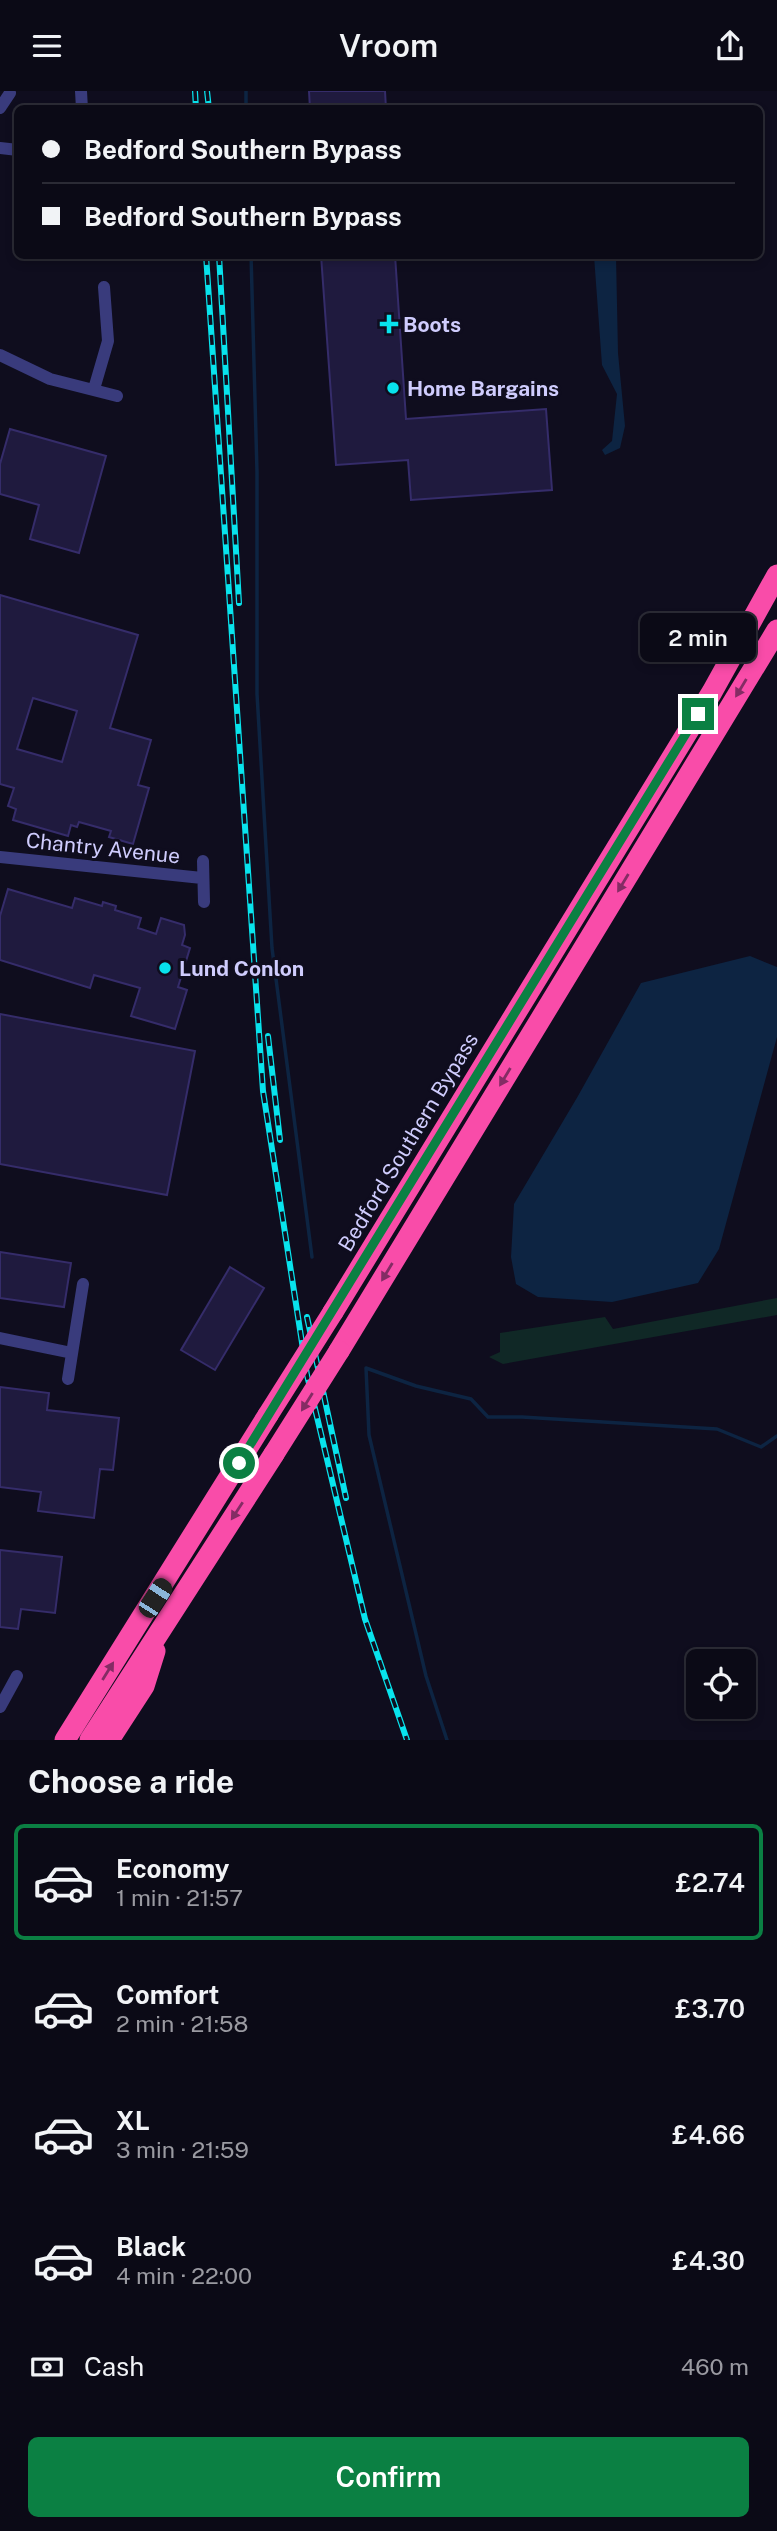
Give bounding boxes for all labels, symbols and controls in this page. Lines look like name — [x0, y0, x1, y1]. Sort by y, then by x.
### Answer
icon: menu — [28, 27, 66, 65]
text: Vroom — [339, 27, 438, 64]
icon: share — [711, 27, 749, 65]
text: Bedford Southern Bypass — [84, 134, 402, 165]
text: Bedford Southern Bypass — [84, 201, 402, 232]
place label: Boots — [403, 312, 461, 337]
marker: Boots — [381, 316, 397, 332]
place label: Home Bargains — [407, 376, 559, 401]
marker: Home Bargains — [385, 380, 401, 396]
callout: 2 min — [640, 613, 756, 661]
text: 2 min — [668, 624, 728, 651]
one-way arrow — [735, 679, 748, 698]
route end — [682, 698, 714, 730]
street label: Chantry Avenue — [25, 827, 181, 869]
one-way arrow — [617, 873, 629, 892]
place label: Lund Conlon — [179, 956, 304, 981]
marker: Lund Conlon — [157, 960, 173, 976]
street label: Bedford Southern Bypass — [333, 1028, 483, 1256]
one-way arrow — [499, 1068, 511, 1087]
one-way arrow — [381, 1262, 394, 1281]
one-way arrow — [300, 1393, 313, 1412]
route start — [223, 1447, 255, 1479]
one-way arrow — [230, 1502, 244, 1520]
car — [135, 1575, 176, 1621]
map controls — [686, 1649, 756, 1719]
button: locate — [686, 1649, 756, 1719]
one-way arrow — [102, 1662, 115, 1681]
text: Choose a ride — [28, 1763, 234, 1800]
icon: car — [32, 1851, 95, 1914]
text: Economy — [116, 1853, 229, 1884]
text: £2.74 — [676, 1867, 745, 1898]
text: 1 min · 21:57 — [116, 1884, 243, 1911]
icon: car — [32, 1977, 95, 2040]
text: Comfort — [116, 1979, 219, 2010]
text: £3.70 — [675, 1993, 745, 2024]
text: 2 min · 21:58 — [116, 2010, 249, 2037]
icon: car — [32, 2103, 95, 2166]
text: XL — [116, 2105, 150, 2136]
text: £4.66 — [672, 2119, 745, 2150]
text: 3 min · 21:59 — [116, 2136, 249, 2163]
icon: car — [32, 2229, 95, 2292]
text: Black — [116, 2231, 186, 2262]
text: £4.30 — [672, 2245, 745, 2276]
text: 4 min · 22:00 — [116, 2262, 252, 2289]
icon: cash — [28, 2348, 66, 2386]
text: Cash — [84, 2351, 144, 2382]
text: 460 m — [681, 2353, 749, 2380]
button: Confirm — [28, 2437, 749, 2517]

